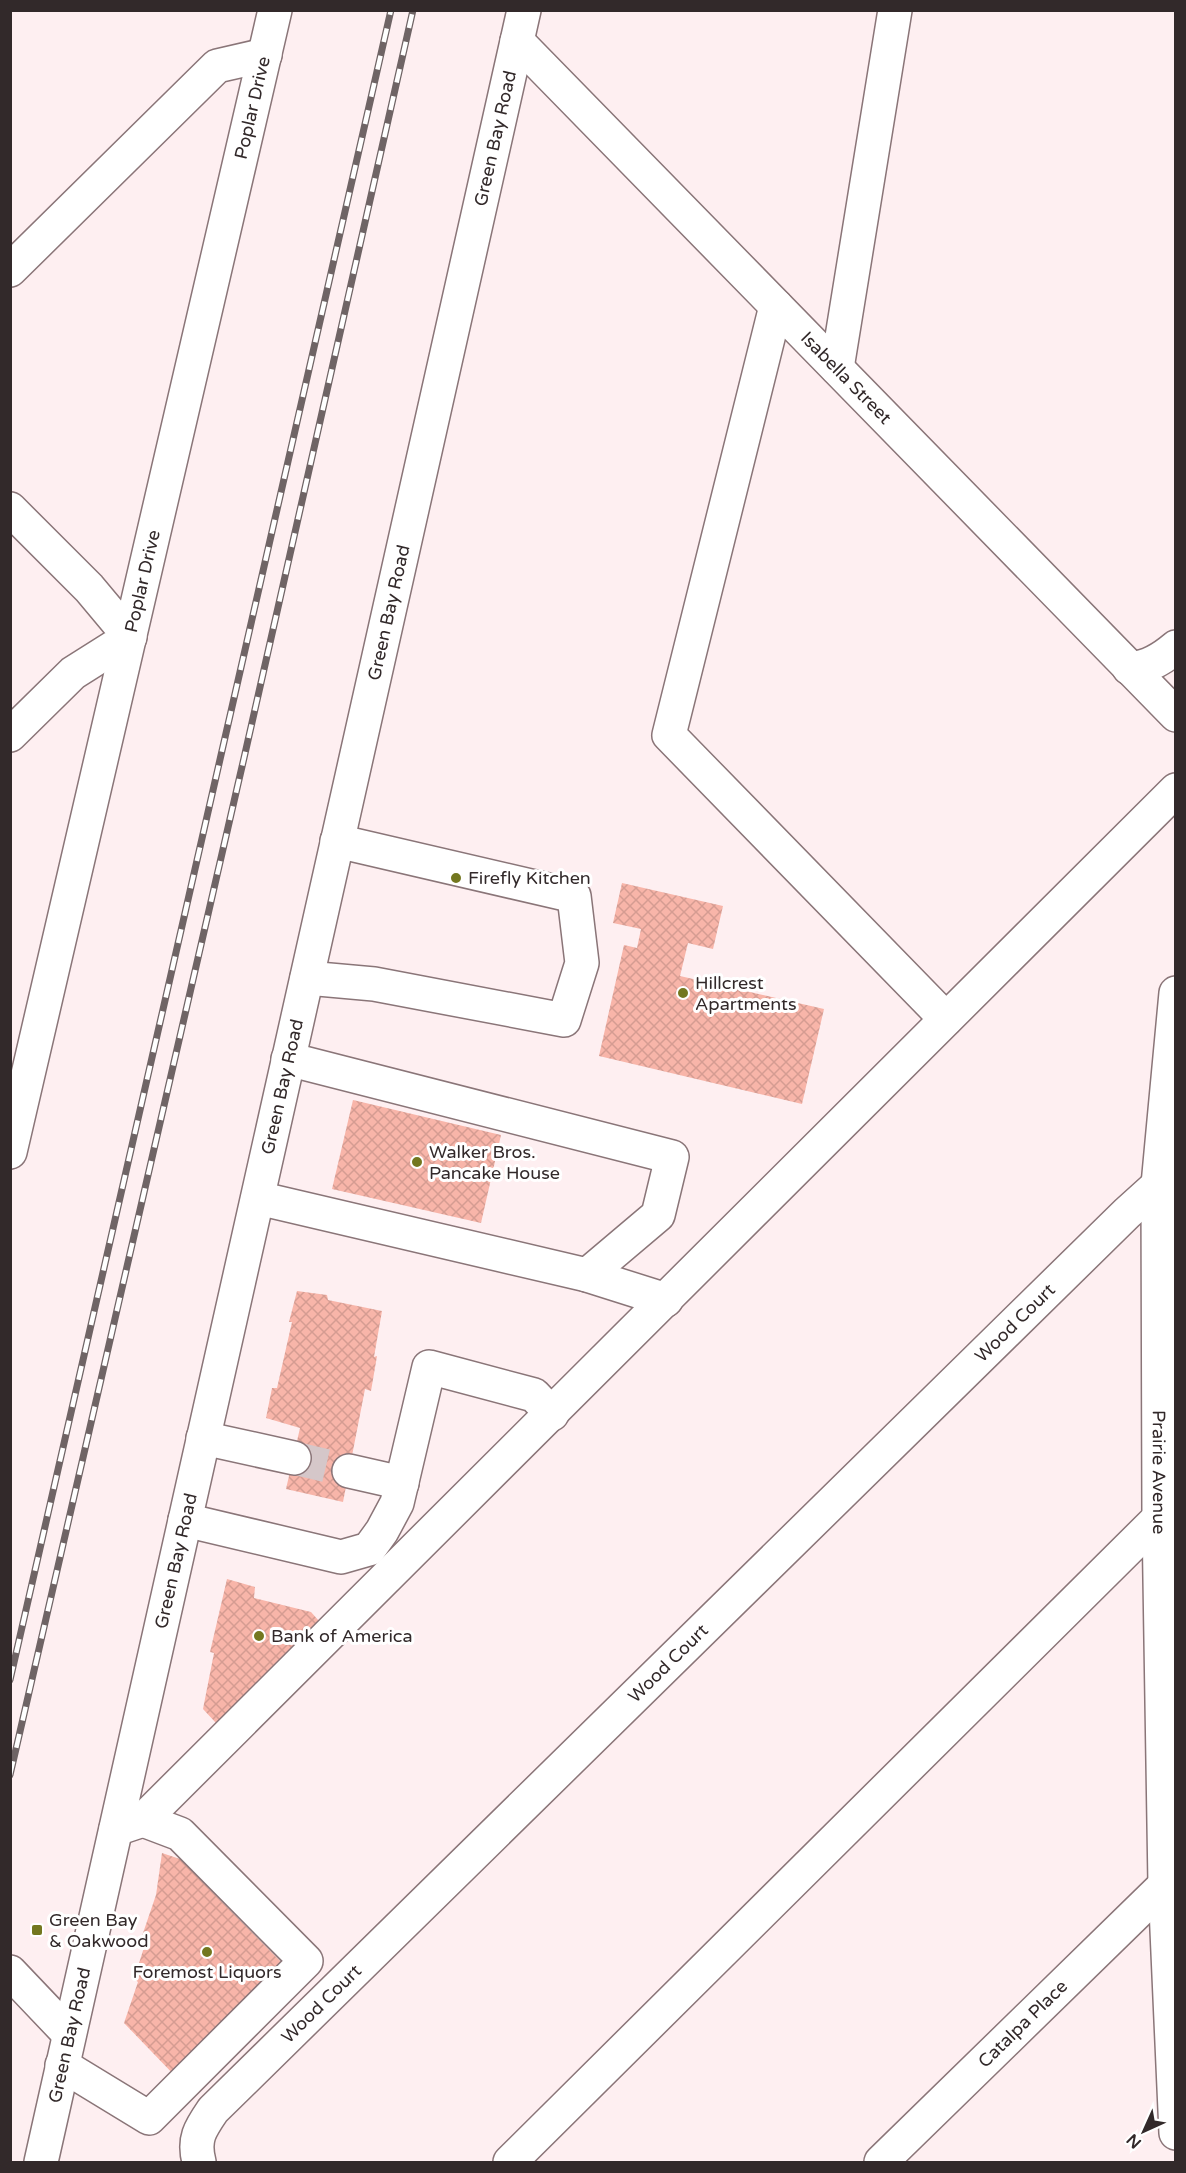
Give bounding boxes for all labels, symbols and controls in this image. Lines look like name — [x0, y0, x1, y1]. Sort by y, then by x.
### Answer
street label: Poplar Drive — [230, 54, 275, 161]
street label: Green Bay Road — [469, 68, 521, 208]
street label: Isabella Street — [796, 327, 896, 429]
street label: Poplar Drive — [120, 528, 165, 635]
street label: Green Bay Road — [363, 543, 415, 682]
place label: Firefly Kitchen — [468, 867, 591, 889]
marker: Firefly Kitchen — [449, 871, 463, 885]
place label: Hillcrest Apartments — [695, 972, 797, 1015]
marker: Hillcrest Apartments — [676, 986, 690, 1000]
street label: Green Bay Road — [256, 1017, 308, 1157]
place label: Walker Bros. Pancake House — [429, 1141, 560, 1184]
marker: Walker Bros. Pancake House — [410, 1155, 424, 1169]
street label: Wood Court — [970, 1279, 1060, 1367]
street label: Prairie Avenue — [1148, 1410, 1170, 1534]
street label: Green Bay Road — [150, 1491, 202, 1631]
street label: Wood Court — [624, 1619, 713, 1707]
place label: Bank of America — [271, 1625, 413, 1647]
marker: Bank of America — [252, 1629, 266, 1643]
place label: Green Bay & Oakwood — [49, 1909, 149, 1952]
marker: Green Bay & Oakwood — [30, 1923, 44, 1937]
marker: Foremost Liquors — [200, 1945, 214, 1959]
street label: Wood Court — [277, 1960, 366, 2048]
place label: Foremost Liquors — [132, 1961, 282, 1983]
street label: Green Bay Road — [44, 1965, 95, 2105]
street label: Catalpa Place — [973, 1975, 1072, 2072]
north arrow — [1114, 2101, 1174, 2161]
text: N — [1122, 2129, 1146, 2153]

